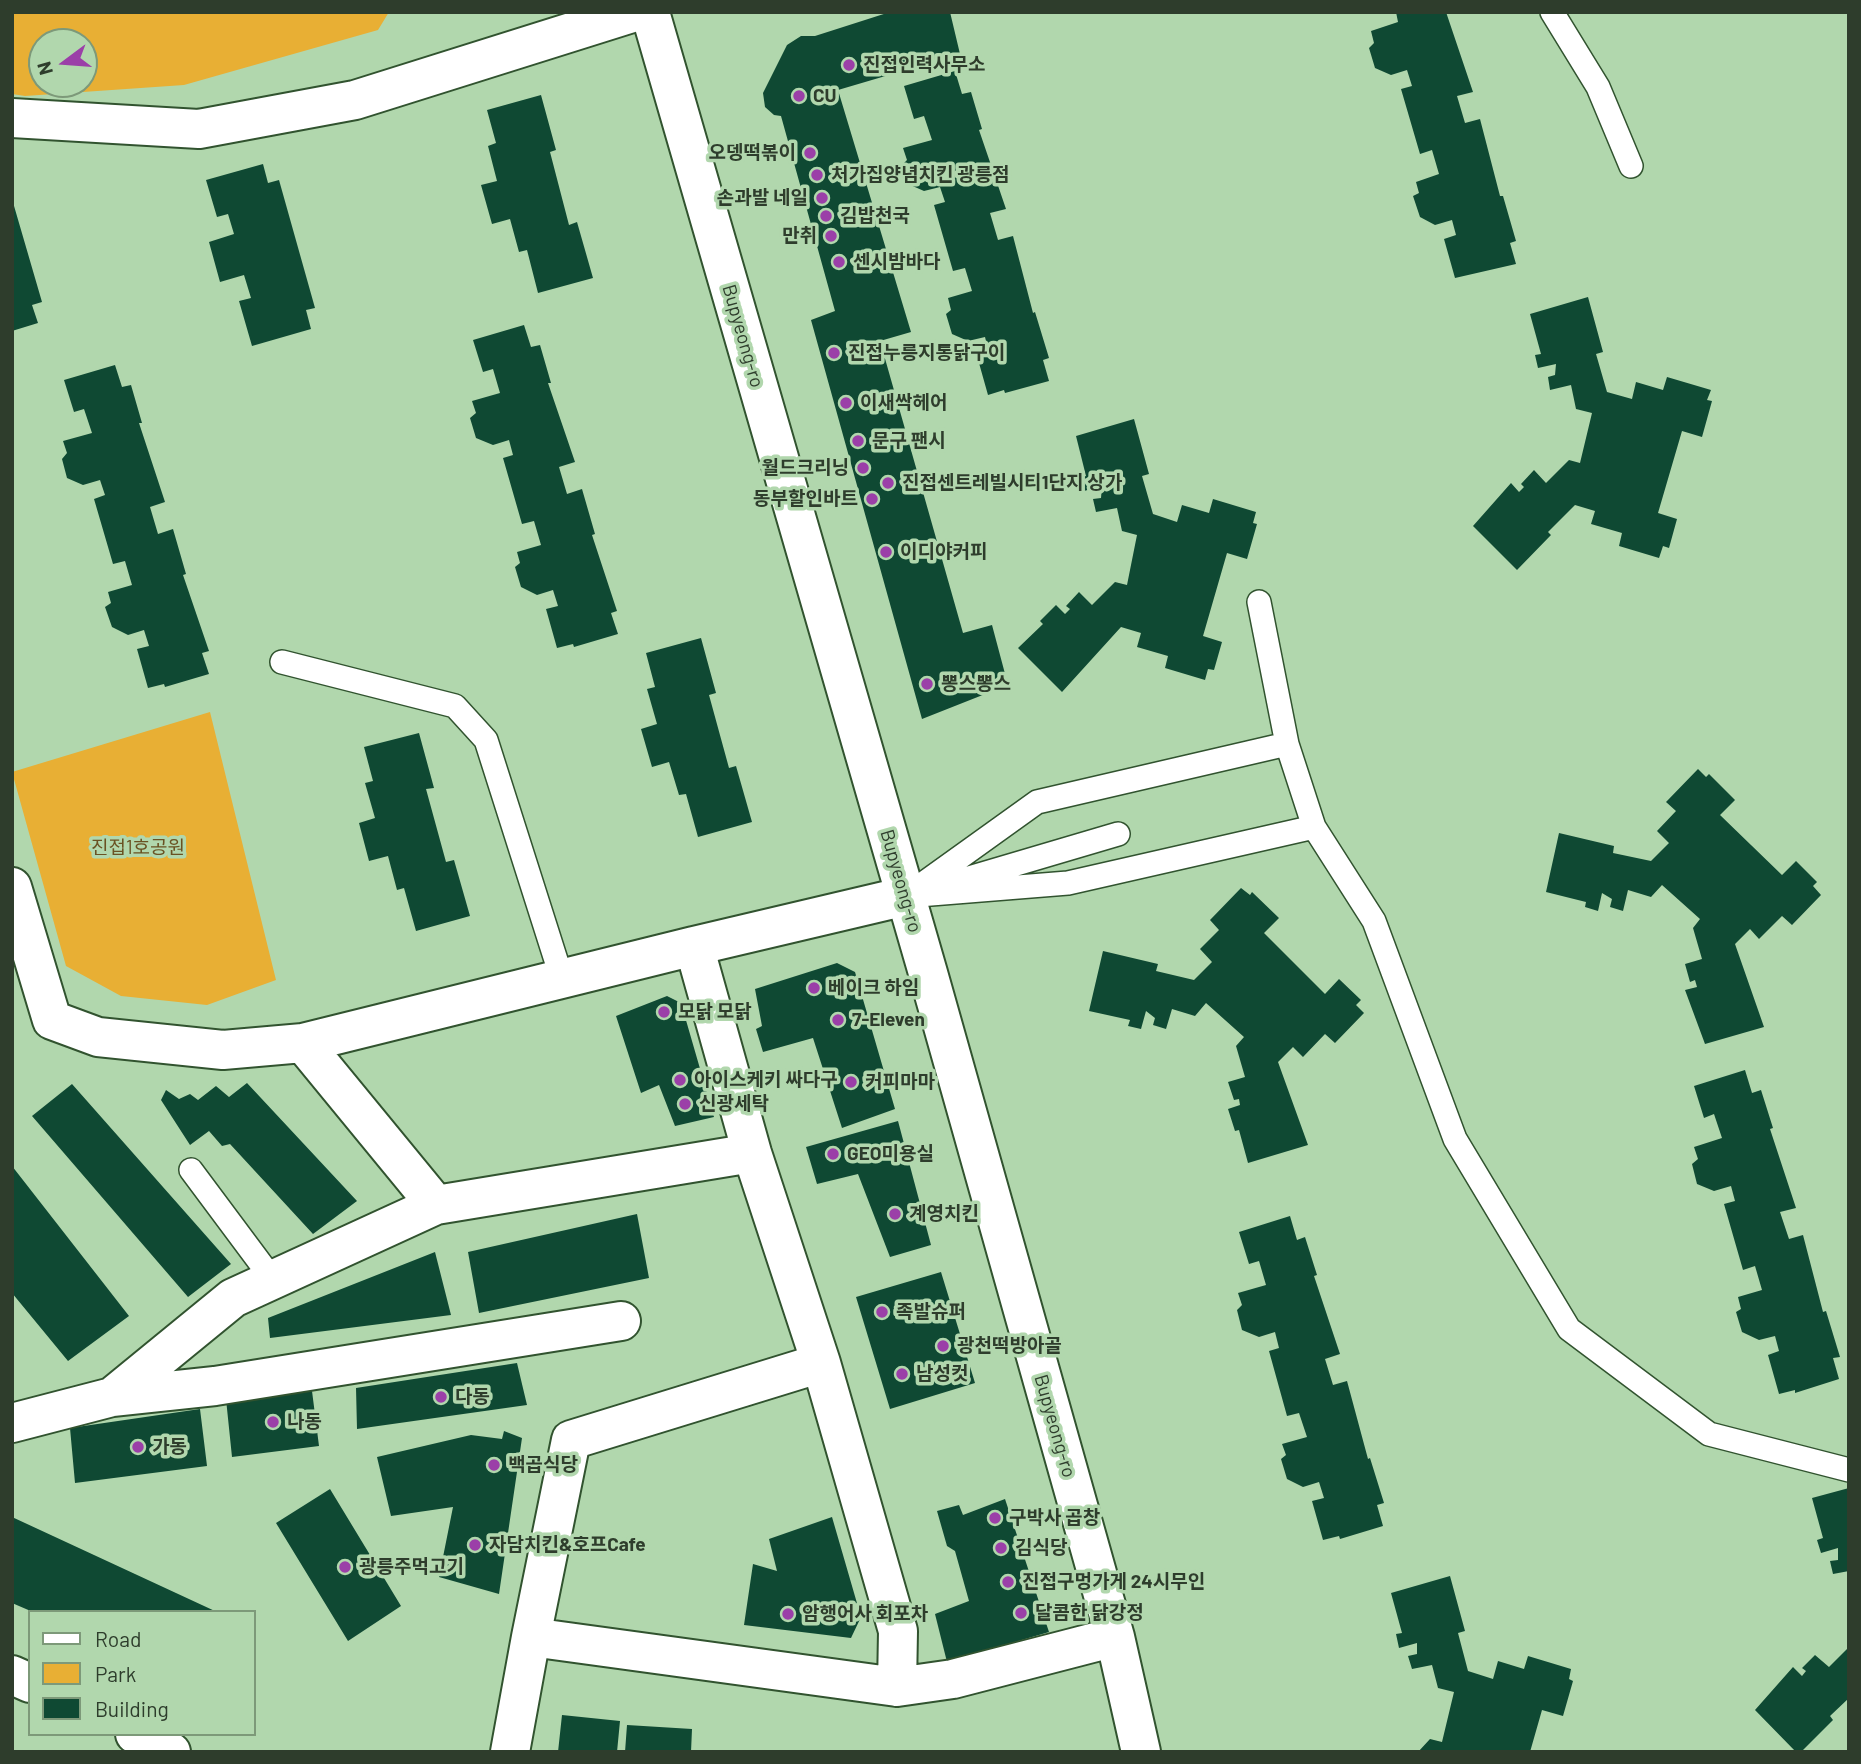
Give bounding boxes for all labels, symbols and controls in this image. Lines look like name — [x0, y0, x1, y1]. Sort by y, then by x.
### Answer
north arrow — [28, 28, 98, 98]
place label: 진접인력사무소 — [863, 54, 985, 76]
marker: 진접인력사무소 — [841, 57, 857, 73]
text: N — [31, 59, 57, 78]
place label: CU — [813, 85, 837, 107]
marker: CU — [791, 88, 807, 104]
place label: 오뎅떡볶이 — [709, 142, 796, 164]
marker: 오뎅떡볶이 — [802, 145, 818, 161]
place label: 처가집양념치킨 광릉점 — [831, 164, 1010, 186]
marker: 처가집양념치킨 광릉점 — [809, 167, 825, 183]
place label: 손과발 네일 — [717, 187, 808, 209]
marker: 손과발 네일 — [814, 190, 830, 206]
place label: 김밥천국 — [840, 205, 910, 227]
marker: 김밥천국 — [818, 208, 834, 224]
place label: 만취 — [782, 225, 817, 247]
marker: 만취 — [823, 228, 839, 244]
place label: 센시밤바다 — [853, 251, 940, 273]
marker: 센시밤바다 — [831, 254, 847, 270]
street label: Bupyeong-ro — [717, 282, 769, 390]
place label: 진접누릉지통닭구이 — [848, 342, 1005, 364]
marker: 진접누릉지통닭구이 — [826, 345, 842, 361]
place label: 이새싹헤어 — [860, 392, 947, 414]
marker: 이새싹헤어 — [838, 395, 854, 411]
place label: 문구 팬시 — [872, 430, 946, 452]
marker: 문구 팬시 — [850, 433, 866, 449]
place label: 월드크리닝 — [762, 457, 849, 479]
marker: 월드크리닝 — [855, 460, 871, 476]
place label: 진접센트레빌시티1단지 상가 — [902, 472, 1122, 494]
marker: 진접센트레빌시티1단지 상가 — [880, 475, 896, 491]
place label: 동부할인바트 — [753, 488, 858, 510]
marker: 동부할인바트 — [864, 491, 880, 507]
place label: 이디야커피 — [900, 541, 987, 563]
marker: 이디야커피 — [878, 544, 894, 560]
place label: 뽕스뽕스 — [941, 673, 1011, 695]
marker: 뽕스뽕스 — [919, 676, 935, 692]
street label: Bupyeong-ro — [875, 827, 927, 935]
park label: 진접1호공원 — [91, 837, 185, 859]
place label: 베이크 하임 — [828, 977, 919, 999]
marker: 베이크 하임 — [806, 980, 822, 996]
place label: 모닭 모닭 — [678, 1001, 752, 1023]
marker: 모닭 모닭 — [656, 1004, 672, 1020]
place label: 7-Eleven — [852, 1009, 925, 1031]
marker: 7-Eleven — [830, 1012, 846, 1028]
place label: 아이스케키 싸다구 — [694, 1069, 838, 1091]
place label: 커피마마 — [865, 1071, 935, 1093]
marker: 아이스케키 싸다구 — [672, 1072, 688, 1088]
marker: 커피마마 — [843, 1074, 859, 1090]
place label: 신광세탁 — [699, 1093, 769, 1115]
marker: 신광세탁 — [677, 1096, 693, 1112]
place label: GEO미용실 — [847, 1143, 934, 1165]
marker: GEO미용실 — [825, 1146, 841, 1162]
place label: 계영치킨 — [909, 1203, 979, 1225]
marker: 계영치킨 — [887, 1206, 903, 1222]
place label: 족발슈퍼 — [896, 1301, 966, 1323]
marker: 족발슈퍼 — [874, 1304, 890, 1320]
place label: 광천떡방아골 — [957, 1335, 1062, 1357]
marker: 광천떡방아골 — [935, 1338, 951, 1354]
place label: 남성컷 — [916, 1363, 968, 1385]
marker: 남성컷 — [894, 1366, 910, 1382]
street label: Bupyeong-ro — [1029, 1372, 1081, 1480]
place label: 다동 — [455, 1386, 490, 1408]
marker: 다동 — [433, 1389, 449, 1405]
place label: 나동 — [287, 1411, 322, 1433]
marker: 나동 — [265, 1414, 281, 1430]
place label: 가동 — [152, 1436, 187, 1458]
marker: 가동 — [130, 1439, 146, 1455]
place label: 백곱식당 — [508, 1454, 578, 1476]
marker: 백곱식당 — [486, 1457, 502, 1473]
place label: 구박사 곱창 — [1009, 1507, 1100, 1529]
marker: 구박사 곱창 — [987, 1510, 1003, 1526]
place label: 자담치킨&호프Cafe — [489, 1534, 646, 1556]
marker: 자담치킨&호프Cafe — [467, 1537, 483, 1553]
place label: 김식당 — [1015, 1537, 1067, 1559]
marker: 김식당 — [993, 1540, 1009, 1556]
place label: 광릉주먹고기 — [359, 1556, 464, 1578]
marker: 광릉주먹고기 — [337, 1559, 353, 1575]
place label: 진접구멍가게 24시무인 — [1022, 1571, 1205, 1593]
marker: 진접구멍가게 24시무인 — [1000, 1574, 1016, 1590]
place label: 달콤한 닭강정 — [1035, 1602, 1144, 1624]
place label: 암행어사 회포차 — [802, 1603, 928, 1625]
marker: 달콤한 닭강정 — [1013, 1605, 1029, 1621]
marker: 암행어사 회포차 — [780, 1606, 796, 1622]
legend — [28, 1610, 256, 1736]
text: Road — [95, 1626, 141, 1651]
text: Park — [95, 1661, 136, 1686]
text: Building — [95, 1696, 169, 1721]

